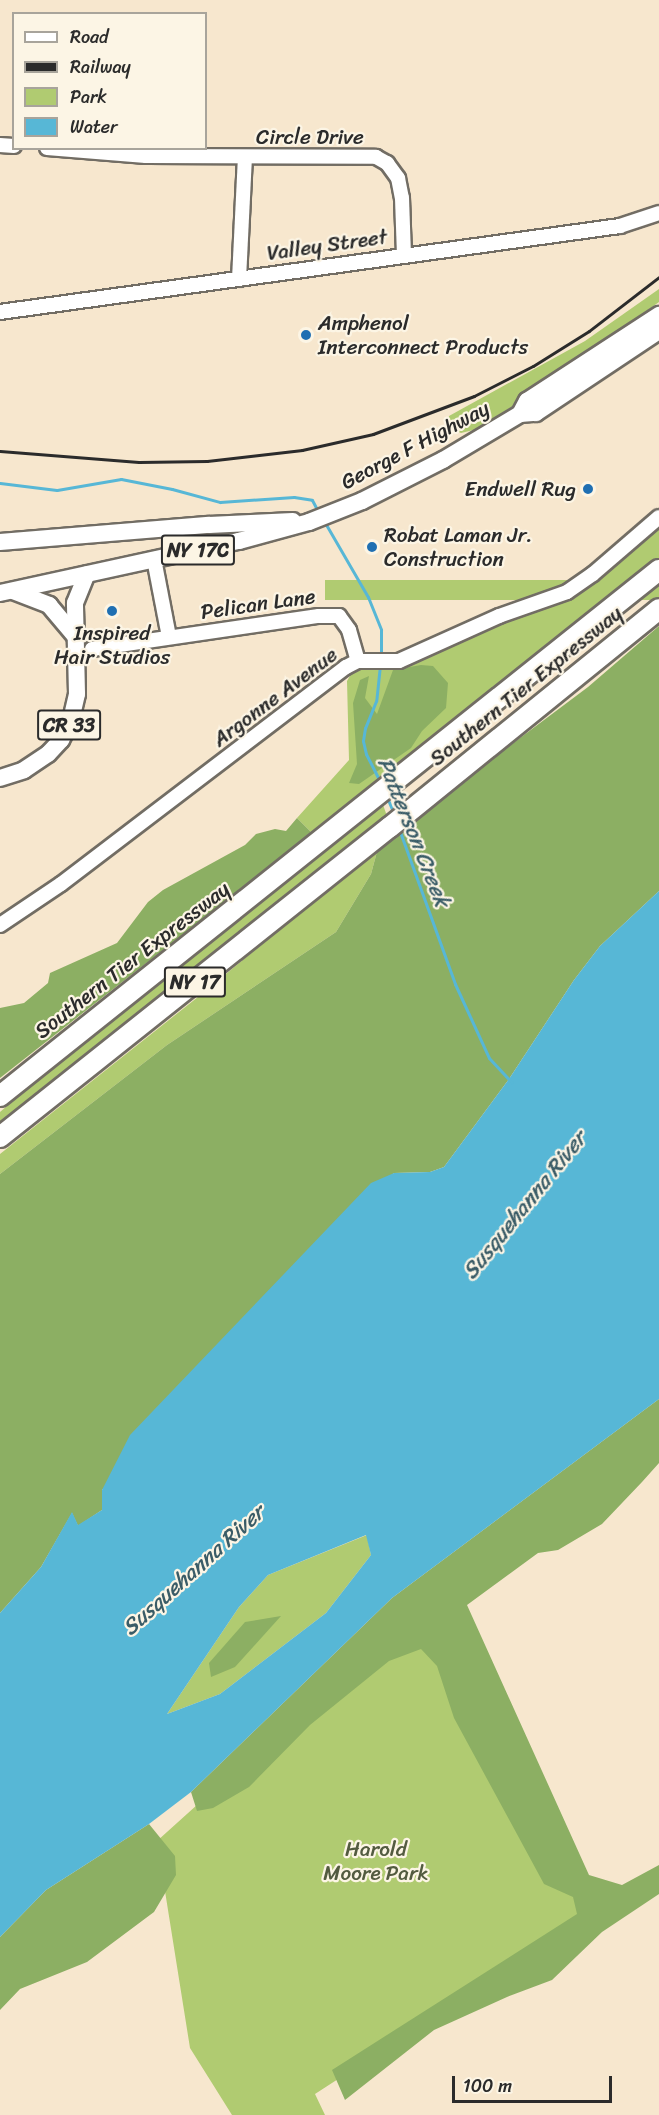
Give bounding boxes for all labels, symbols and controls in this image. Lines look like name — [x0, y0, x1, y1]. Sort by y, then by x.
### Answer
legend — [12, 12, 207, 150]
text: Road — [70, 21, 109, 53]
text: Railway — [70, 51, 131, 83]
text: Park — [70, 81, 107, 113]
text: Water — [70, 111, 117, 143]
street label: Circle Drive — [256, 124, 364, 150]
street label: Valley Street — [265, 224, 389, 266]
place label: Amphenol Interconnect Products — [318, 310, 529, 360]
marker: Amphenol Interconnect Products — [299, 328, 313, 342]
street label: George F Highway — [336, 395, 494, 495]
place label: Endwell Rug — [465, 476, 576, 502]
marker: Endwell Rug — [581, 482, 595, 496]
place label: Robat Laman Jr. Construction — [384, 522, 531, 572]
road number: NY 17C — [160, 533, 236, 567]
marker: Robat Laman Jr. Construction — [365, 540, 379, 554]
street label: Pelican Lane — [199, 583, 317, 625]
street label: Southern Tier Expressway — [424, 600, 628, 772]
marker: Inspired Hair Studios — [105, 604, 119, 618]
place label: Inspired Hair Studios — [55, 620, 169, 670]
street label: Argonne Avenue — [208, 642, 342, 752]
road number: CR 33 — [36, 708, 102, 742]
water label: Patterson Creek — [372, 754, 456, 910]
street label: Southern Tier Expressway — [29, 876, 235, 1044]
road number: NY 17 — [164, 965, 226, 999]
water label: Susquehanna River — [457, 1126, 591, 1284]
water label: Susquehanna River — [117, 1499, 269, 1641]
park label: Harold Moore Park — [323, 1836, 429, 1886]
scale bar — [455, 2064, 616, 2102]
text: 100 m — [463, 2070, 512, 2102]

